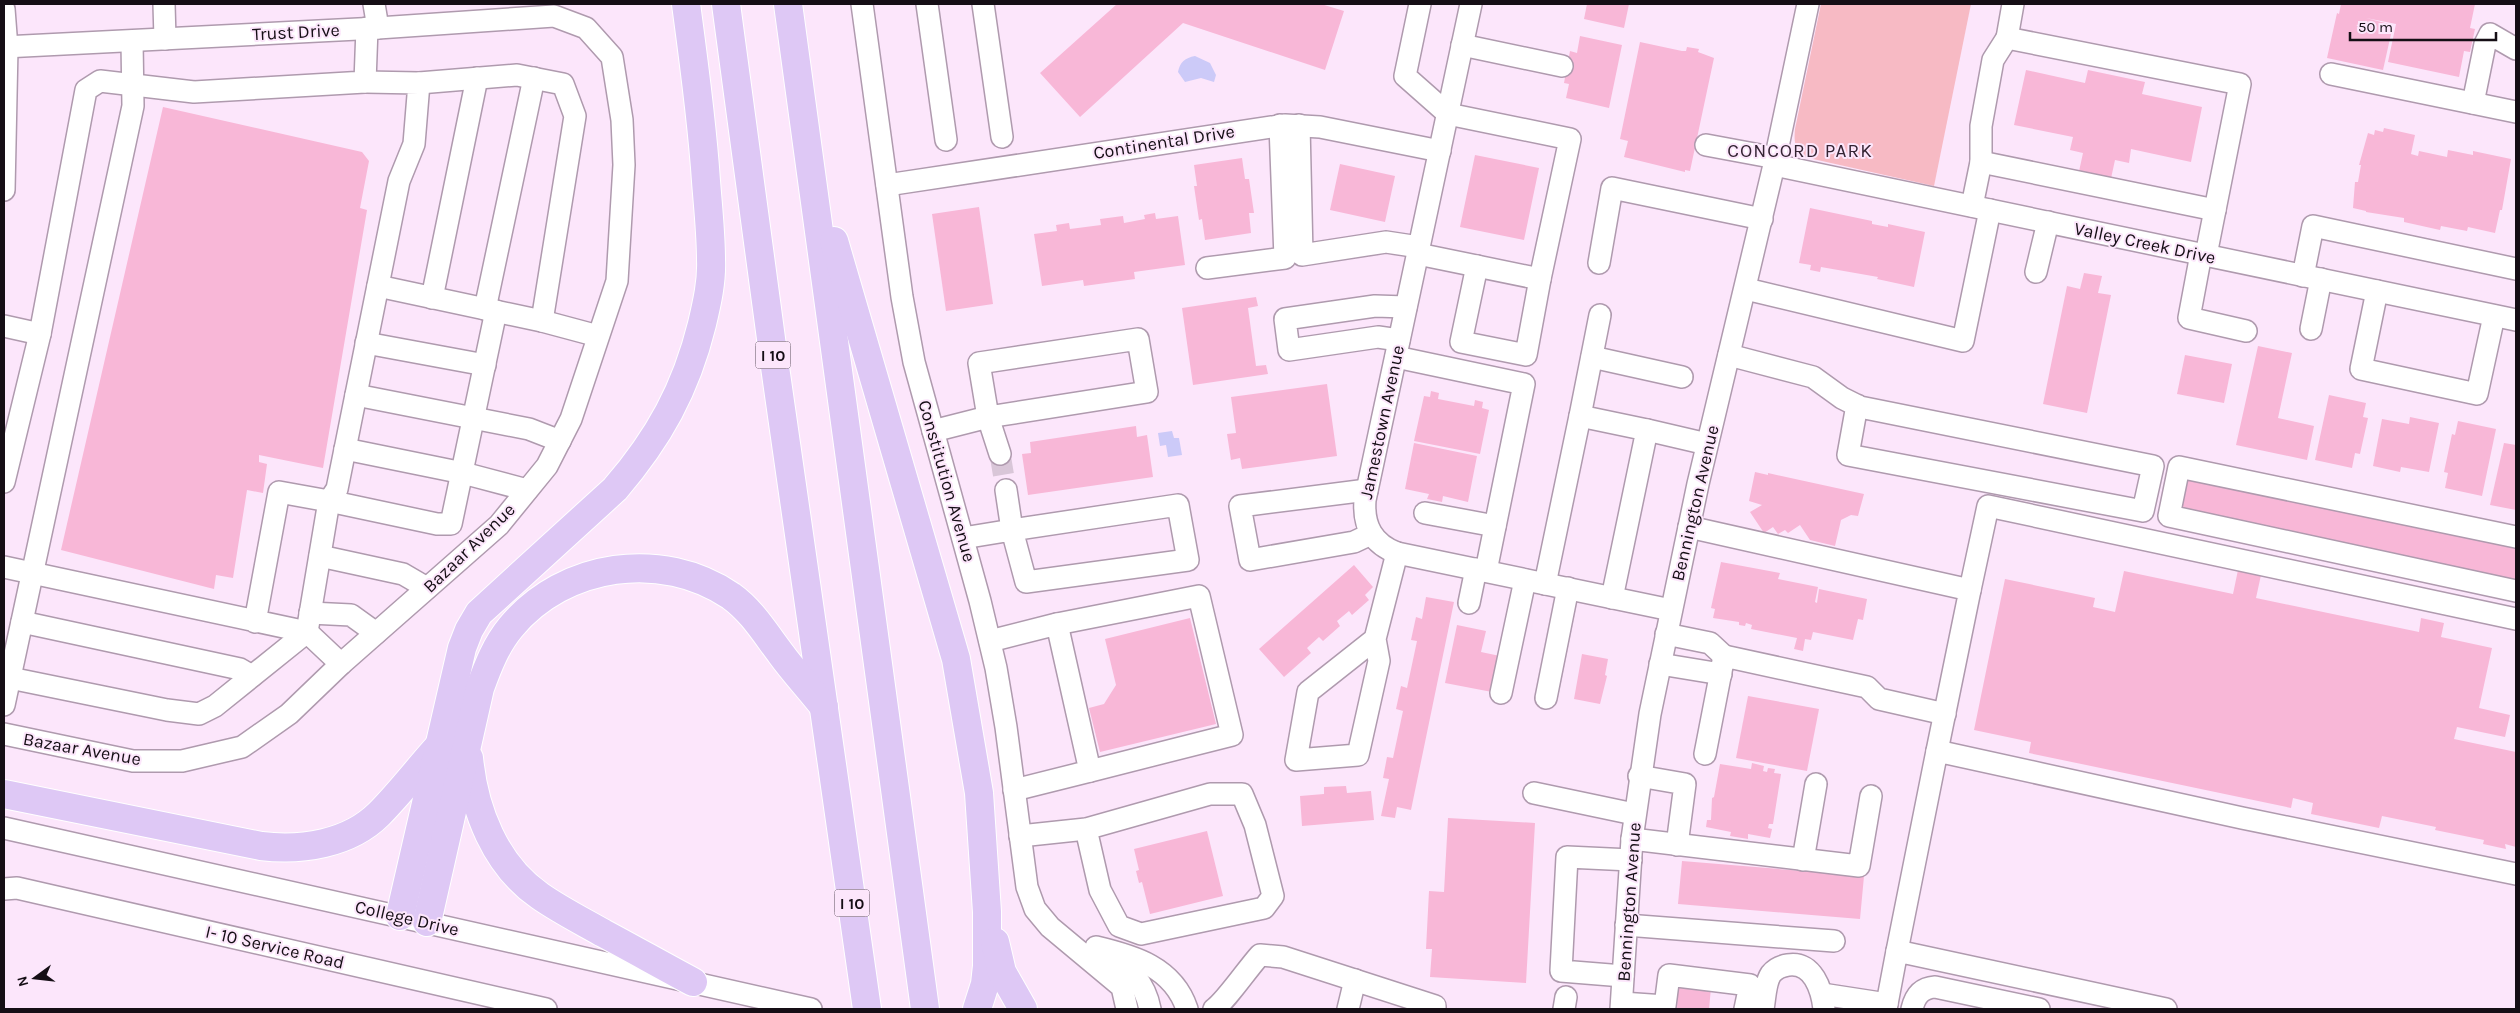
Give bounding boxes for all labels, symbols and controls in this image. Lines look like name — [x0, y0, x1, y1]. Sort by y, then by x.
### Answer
scale bar — [2350, 10, 2496, 42]
text: 50 m — [2358, 18, 2393, 36]
street label: Trust Drive — [252, 19, 340, 45]
street label: Continental Drive — [1092, 120, 1236, 164]
district label: CONCORD PARK — [1727, 140, 1873, 162]
street label: Valley Creek Drive — [2072, 217, 2218, 269]
road number: I 10 — [756, 342, 790, 368]
street label: Jamestown Avenue — [1355, 343, 1409, 501]
street label: Constitution Avenue — [913, 398, 981, 564]
street label: Bennington Avenue — [1666, 423, 1724, 583]
street label: Bazaar Avenue — [418, 499, 520, 597]
street label: Bazaar Avenue — [21, 728, 143, 770]
street label: Bennington Avenue — [1612, 822, 1646, 982]
road number: I 10 — [834, 890, 870, 916]
street label: College Drive — [353, 895, 461, 941]
street label: I- 10 Service Road — [203, 920, 347, 974]
north arrow — [10, 953, 60, 1003]
text: N — [13, 974, 32, 988]

